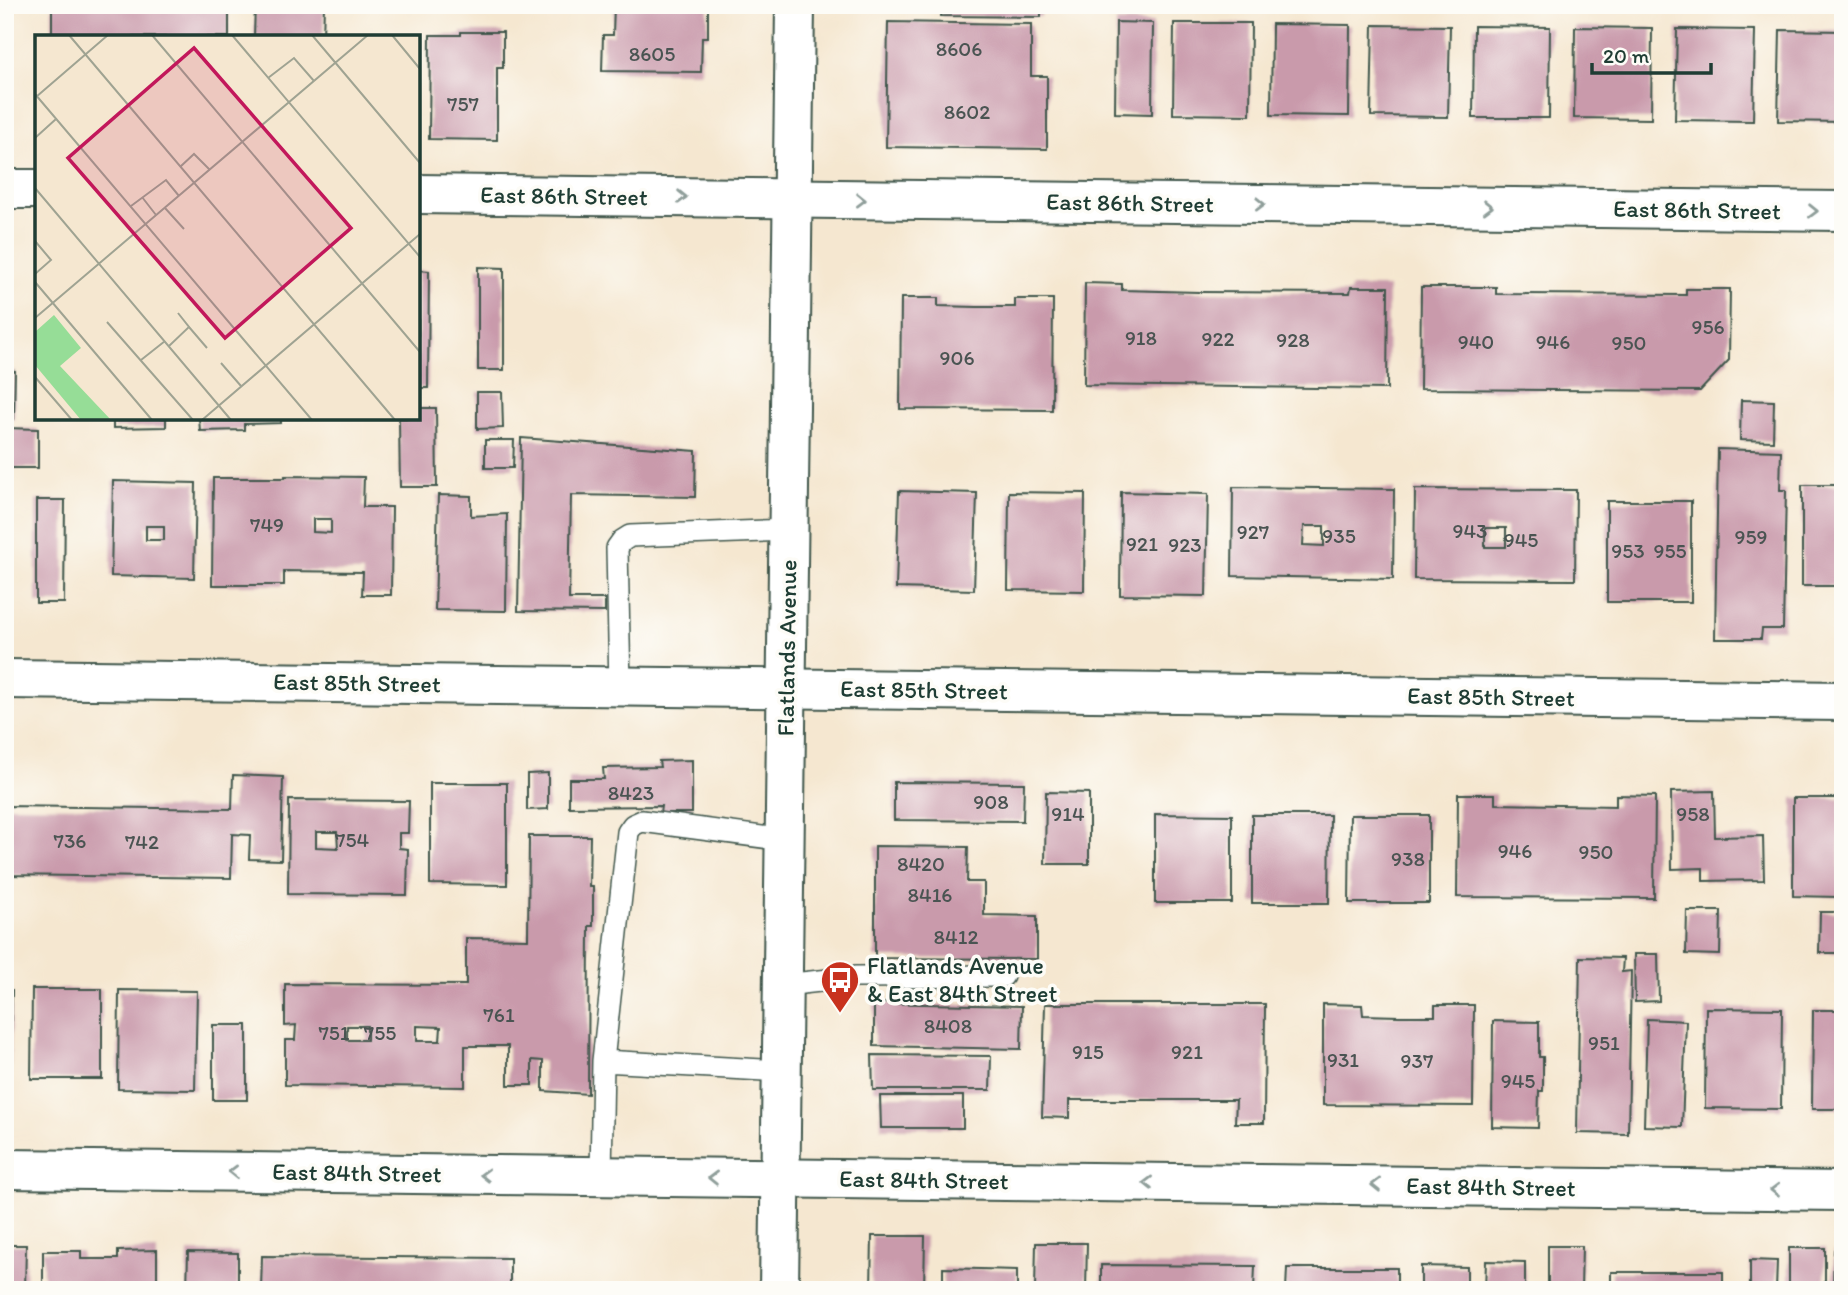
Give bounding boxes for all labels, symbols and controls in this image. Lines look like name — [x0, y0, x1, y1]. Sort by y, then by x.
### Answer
scale bar — [1592, 32, 1712, 76]
inset map — [35, 35, 420, 420]
house number: 8606 — [936, 36, 982, 61]
house number: 8605 — [629, 41, 675, 66]
text: 20 m — [1603, 43, 1650, 68]
house number: 757 — [447, 91, 479, 116]
house number: 8602 — [944, 99, 990, 124]
street label: East 86th Street — [480, 180, 648, 211]
street label: East 86th Street — [1046, 187, 1214, 218]
one-way arrow — [677, 190, 688, 205]
one-way arrow — [856, 192, 867, 207]
street label: East 86th Street — [1613, 194, 1781, 225]
one-way arrow — [1255, 197, 1266, 212]
one-way arrow — [1483, 199, 1493, 215]
one-way arrow — [1808, 203, 1819, 219]
house number: 956 — [1691, 314, 1725, 339]
house number: 918 — [1125, 325, 1157, 350]
house number: 922 — [1201, 326, 1235, 351]
house number: 928 — [1276, 327, 1310, 352]
house number: 940 — [1458, 329, 1494, 354]
house number: 946 — [1536, 329, 1570, 354]
house number: 950 — [1612, 330, 1646, 355]
house number: 906 — [939, 345, 975, 370]
house number: 749 — [250, 512, 284, 537]
house number: 943 — [1452, 518, 1488, 543]
house number: 927 — [1237, 519, 1269, 544]
house number: 935 — [1322, 523, 1356, 548]
house number: 959 — [1735, 524, 1768, 549]
house number: 945 — [1504, 527, 1538, 552]
house number: 921 — [1126, 531, 1158, 556]
house number: 923 — [1168, 532, 1202, 557]
house number: 953 — [1611, 538, 1645, 563]
house number: 955 — [1653, 538, 1687, 563]
street label: Flatlands Avenue — [770, 559, 803, 737]
street label: East 85th Street — [273, 667, 441, 698]
street label: East 85th Street — [840, 674, 1008, 705]
street label: East 85th Street — [1407, 681, 1575, 712]
house number: 8423 — [608, 780, 654, 805]
house number: 908 — [973, 789, 1009, 814]
house number: 914 — [1051, 801, 1085, 826]
house number: 958 — [1676, 801, 1710, 826]
house number: 754 — [335, 827, 369, 852]
house number: 736 — [54, 828, 86, 853]
house number: 742 — [125, 829, 159, 854]
house number: 946 — [1498, 838, 1532, 863]
house number: 950 — [1579, 839, 1613, 864]
house number: 938 — [1391, 846, 1425, 871]
house number: 8420 — [897, 851, 945, 876]
house number: 8416 — [908, 882, 952, 907]
house number: 8412 — [934, 924, 978, 949]
place label: Flatlands Avenue & East 84th Street — [867, 951, 1058, 1008]
bus stop icon: Flatlands Avenue & East 84th Street — [819, 959, 861, 1014]
house number: 761 — [483, 1002, 515, 1027]
house number: 8408 — [924, 1013, 972, 1038]
house number: 751 — [318, 1020, 350, 1045]
house number: 755 — [364, 1020, 396, 1045]
house number: 951 — [1588, 1030, 1620, 1055]
house number: 915 — [1072, 1039, 1104, 1064]
house number: 921 — [1171, 1039, 1203, 1064]
house number: 931 — [1327, 1047, 1359, 1072]
house number: 937 — [1401, 1048, 1433, 1073]
house number: 945 — [1501, 1068, 1535, 1093]
street label: East 84th Street — [272, 1157, 442, 1188]
one-way arrow — [228, 1164, 238, 1180]
street label: East 84th Street — [839, 1164, 1009, 1195]
one-way arrow — [480, 1167, 490, 1183]
one-way arrow — [707, 1170, 718, 1185]
street label: East 84th Street — [1406, 1171, 1576, 1202]
one-way arrow — [1142, 1175, 1153, 1191]
one-way arrow — [1370, 1178, 1381, 1193]
one-way arrow — [1769, 1182, 1779, 1198]

